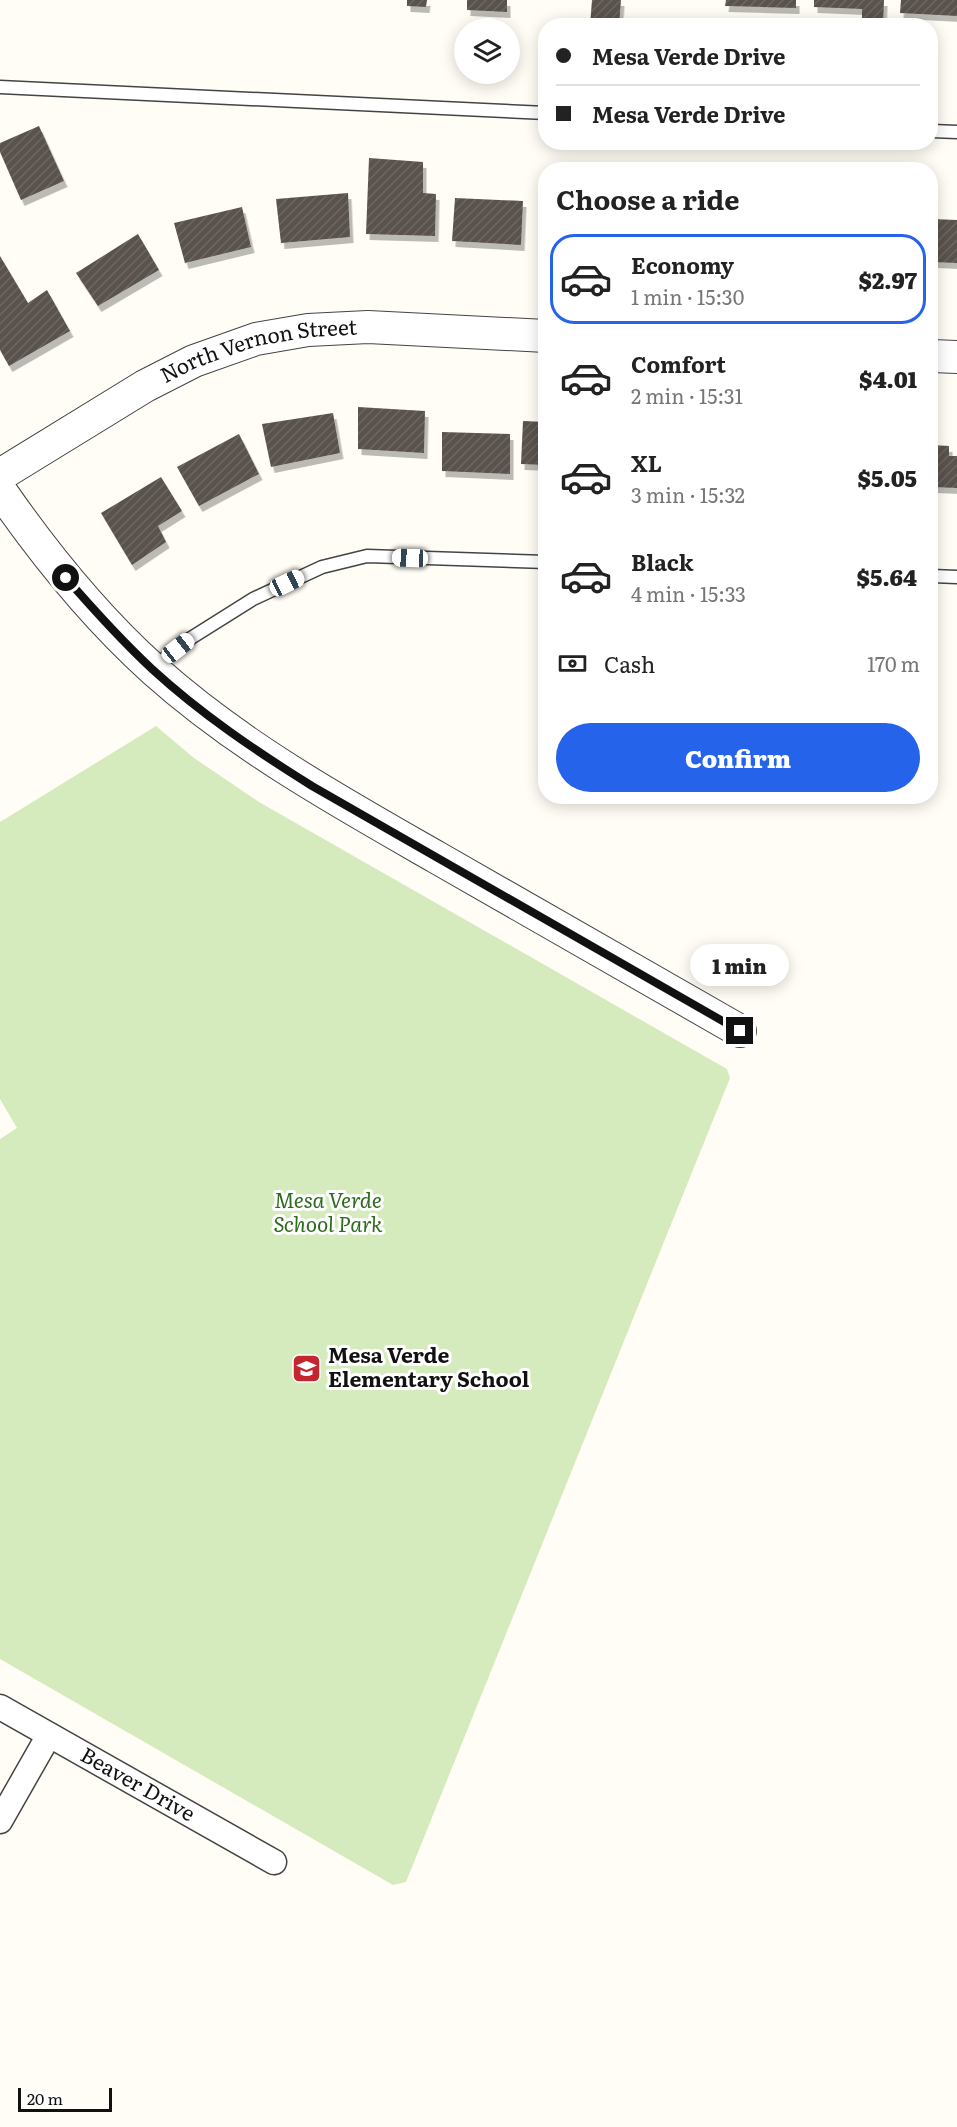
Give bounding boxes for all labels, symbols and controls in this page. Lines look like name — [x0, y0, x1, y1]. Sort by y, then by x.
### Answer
map controls — [454, 18, 520, 84]
button: layers — [454, 18, 520, 84]
text: Mesa Verde Drive — [592, 39, 786, 72]
text: Mesa Verde Drive — [592, 97, 786, 130]
text: Choose a ride — [556, 178, 739, 218]
text: Economy — [631, 248, 734, 281]
icon: car — [559, 252, 613, 306]
text: $2.97 — [859, 263, 917, 296]
text: 1 min · 15:30 — [631, 281, 744, 311]
street label: North Vernon Street — [154, 310, 358, 389]
text: Comfort — [631, 347, 726, 380]
icon: car — [559, 351, 613, 405]
text: $4.01 — [859, 362, 917, 395]
text: 2 min · 15:31 — [631, 380, 743, 410]
text: XL — [631, 446, 662, 479]
icon: car — [559, 450, 613, 504]
text: $5.05 — [858, 461, 917, 494]
text: 3 min · 15:32 — [631, 479, 745, 509]
text: Black — [631, 545, 693, 578]
car — [392, 548, 428, 568]
icon: car — [559, 549, 613, 603]
text: $5.64 — [856, 560, 917, 593]
route start — [52, 564, 79, 591]
car — [267, 567, 307, 599]
text: 4 min · 15:33 — [631, 578, 746, 608]
car — [158, 630, 198, 666]
icon: cash — [556, 647, 589, 680]
text: Cash — [604, 647, 655, 680]
text: 170 m — [867, 648, 920, 678]
button: Confirm — [556, 723, 920, 792]
callout: 1 min — [690, 944, 789, 986]
text: 1 min — [712, 950, 767, 980]
route end — [726, 1017, 753, 1044]
park label: Mesa Verde School Park — [273, 1183, 383, 1238]
place label: Mesa Verde Elementary School — [328, 1338, 530, 1393]
school or university icon: Mesa Verde Elementary School — [291, 1352, 323, 1384]
street label: Beaver Drive — [76, 1738, 202, 1827]
scale bar — [18, 2085, 112, 2112]
text: 20 m — [27, 2086, 63, 2110]

